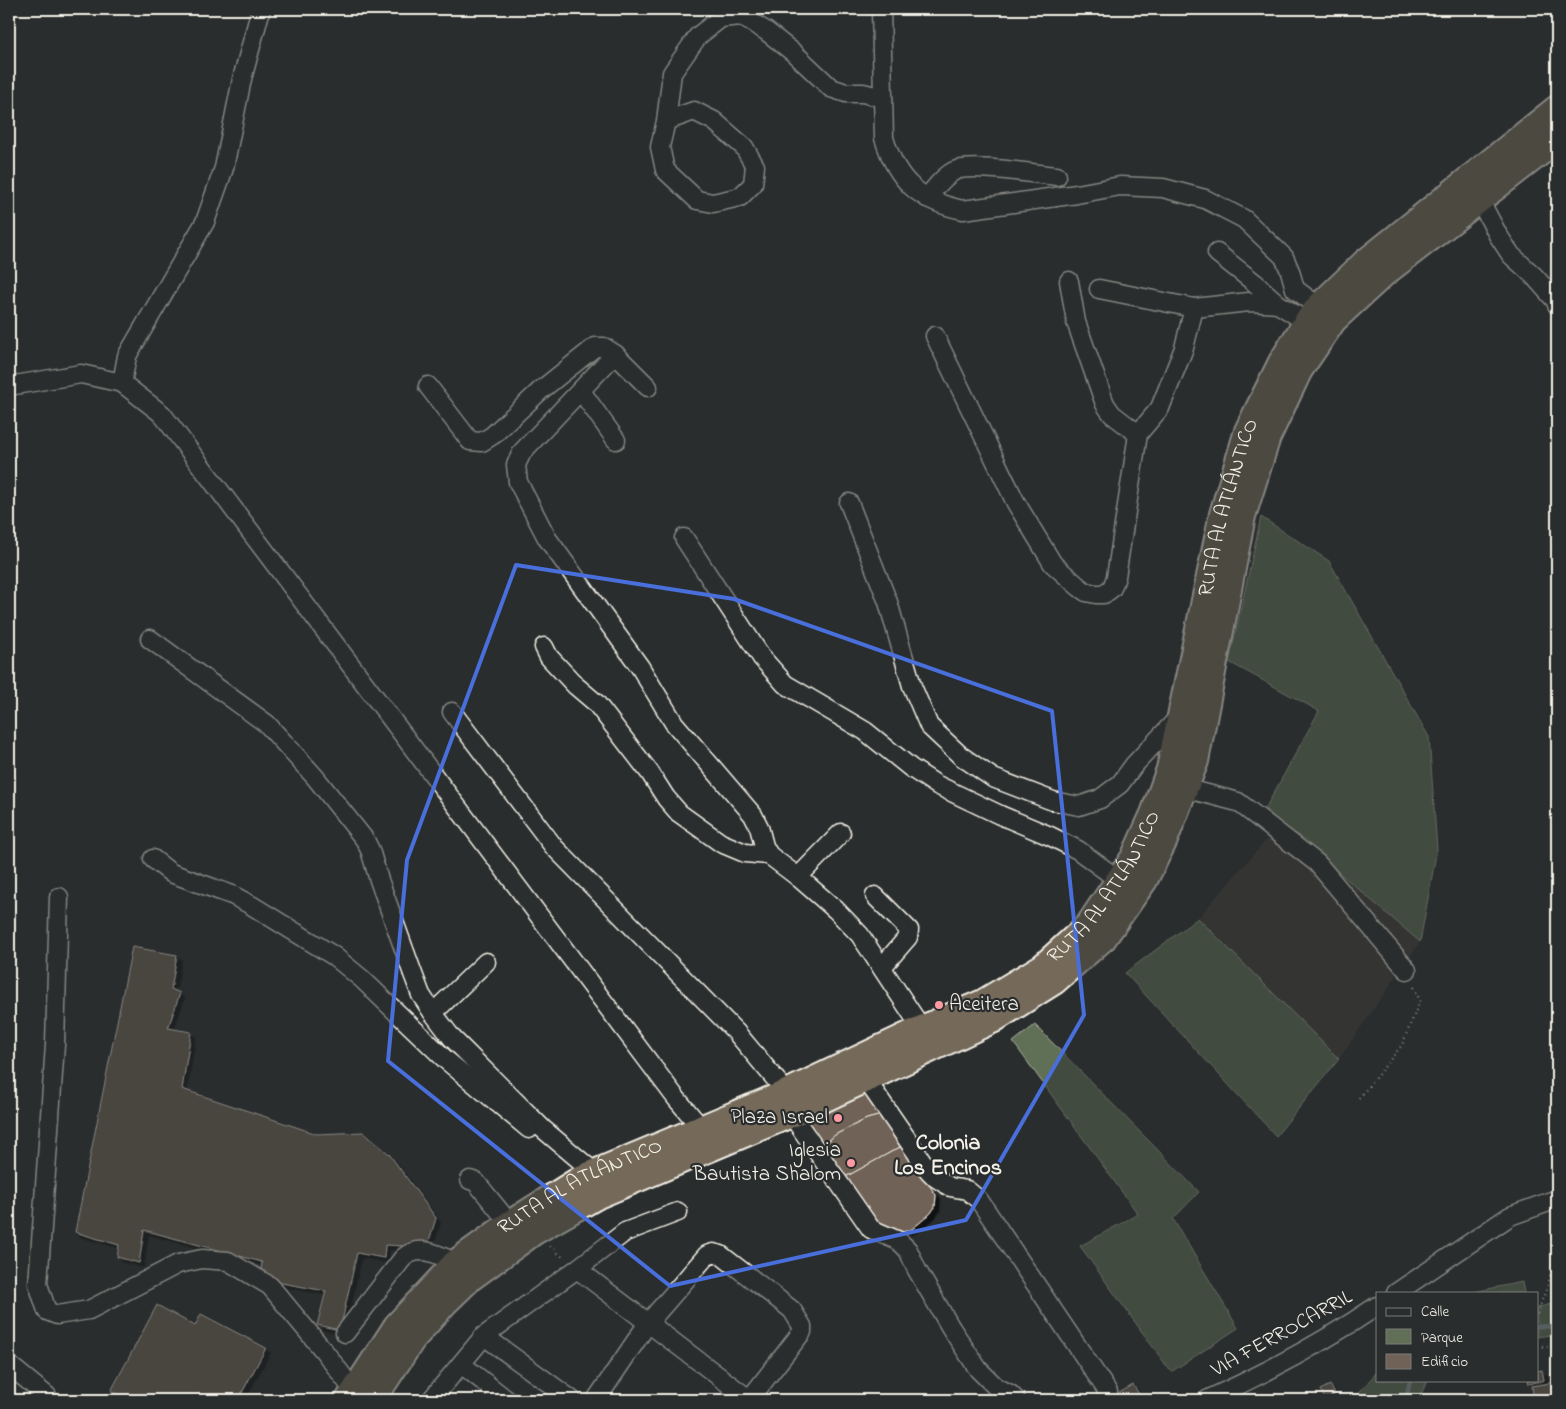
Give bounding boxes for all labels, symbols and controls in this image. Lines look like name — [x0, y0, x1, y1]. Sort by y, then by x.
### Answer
street label: RUTA AL ATLÁNTICO — [1191, 414, 1267, 599]
street label: RUTA AL ATLÁNTICO — [1041, 806, 1168, 971]
place label: Aceitera — [949, 990, 1019, 1020]
marker: Aceitera — [933, 999, 945, 1011]
place label: Plaza Israel — [730, 1103, 828, 1133]
marker: Plaza Israel — [832, 1112, 844, 1124]
district label: Colonia Los Encinos — [894, 1128, 1002, 1185]
street label: RUTA AL ATLÁNTICO — [492, 1131, 667, 1243]
place label: Iglesia Bautista Shalom — [692, 1136, 841, 1190]
marker: Iglesia Bautista Shalom — [845, 1157, 857, 1169]
street label: VIA FERROCARRIL — [1205, 1283, 1358, 1386]
legend — [1376, 1292, 1538, 1382]
text: Calle — [1421, 1301, 1449, 1323]
text: Parque — [1421, 1327, 1463, 1349]
text: Edificio — [1421, 1351, 1468, 1373]

